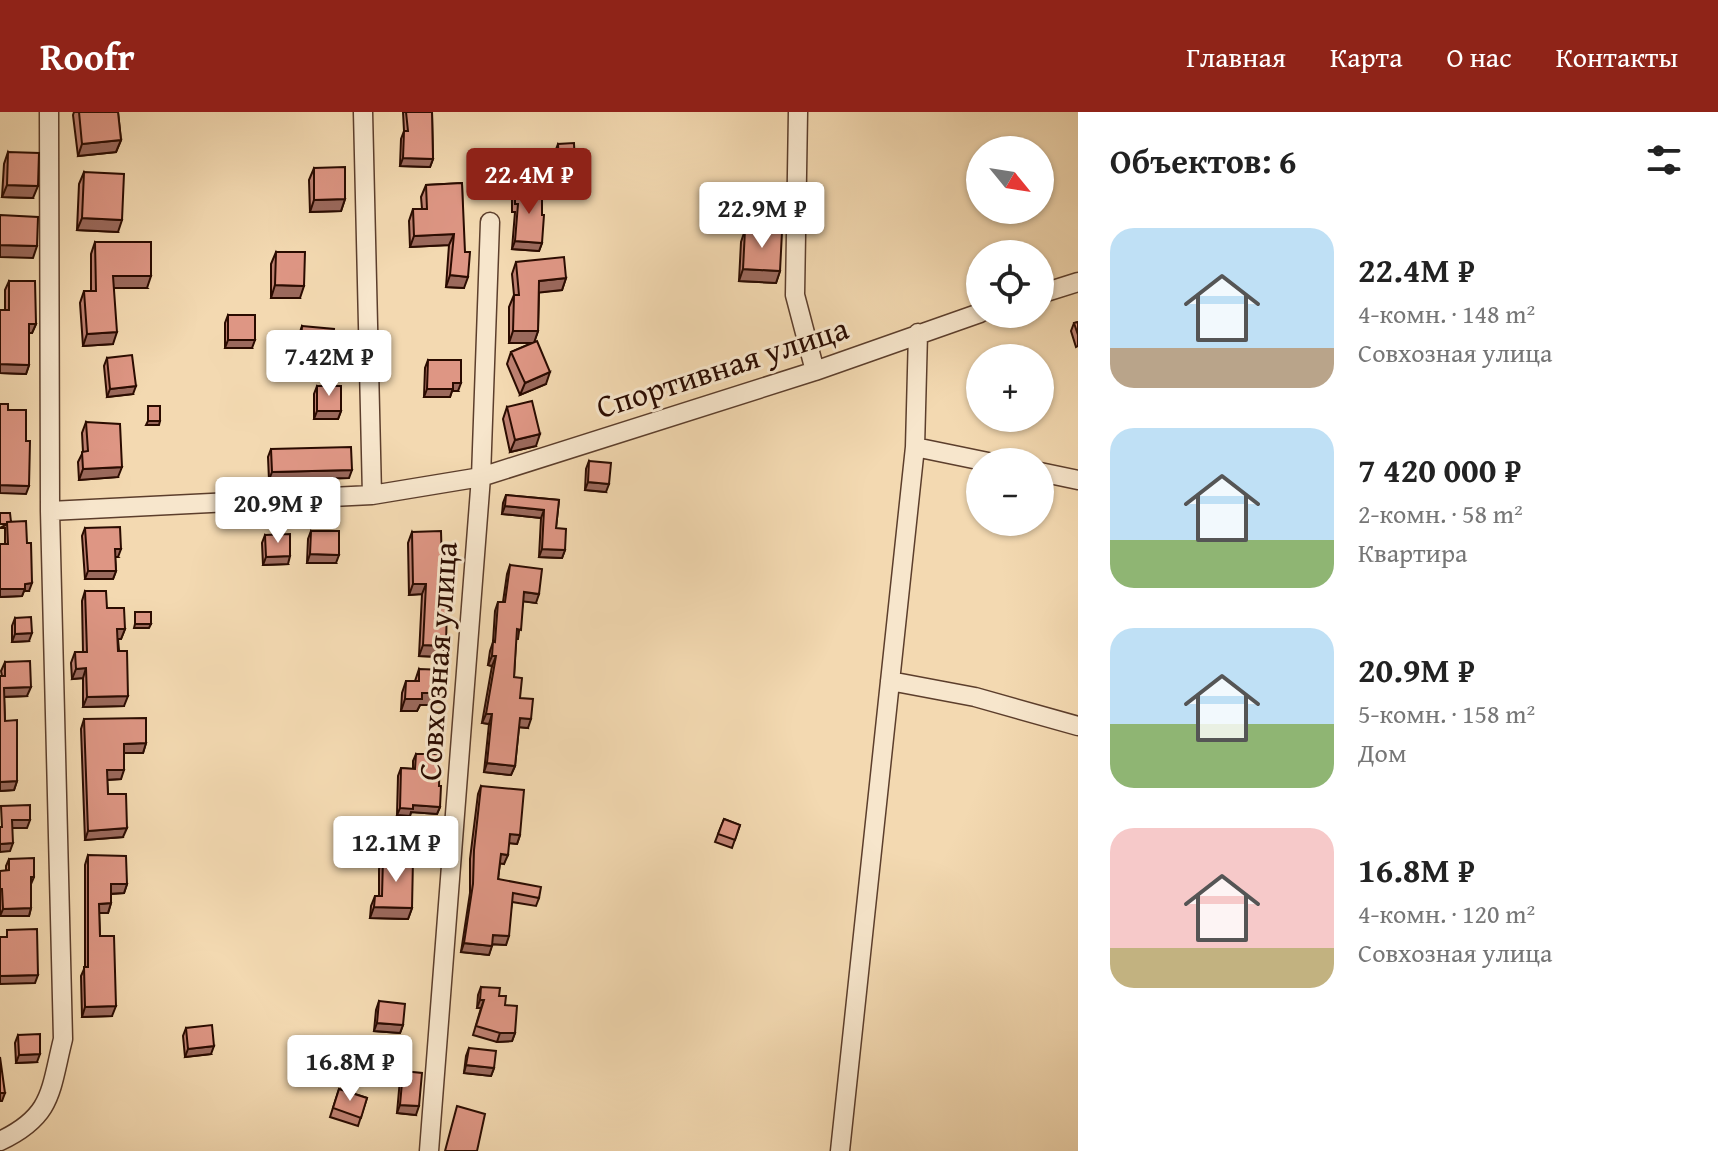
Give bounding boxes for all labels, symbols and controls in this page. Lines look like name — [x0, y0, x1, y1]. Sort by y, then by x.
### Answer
text: Roofr — [40, 28, 135, 84]
text: Главная — [1186, 36, 1286, 77]
text: Карта — [1330, 36, 1402, 77]
text: О нас — [1446, 36, 1512, 77]
text: Контакты — [1556, 36, 1678, 77]
north arrow — [966, 136, 1054, 224]
map controls — [966, 136, 1054, 536]
text: Объектов: 6 — [1110, 136, 1296, 185]
icon: filters — [1642, 138, 1686, 182]
pin: 22.4M ₽ — [455, 148, 603, 216]
text: 22.4M ₽ — [484, 154, 574, 193]
pin: 22.9M ₽ — [688, 182, 836, 250]
text: 22.9M ₽ — [717, 188, 807, 227]
button: locate — [966, 240, 1054, 328]
text: 22.4M ₽ — [1358, 245, 1475, 294]
icon: home — [1174, 260, 1270, 356]
text: 4-комн. · 148 m² — [1358, 294, 1535, 333]
street label: Спортивная улица — [590, 304, 855, 430]
pin: 7.42M ₽ — [255, 330, 403, 398]
text: Совхозная улица — [1358, 333, 1552, 372]
text: 7.42M ₽ — [284, 336, 374, 375]
button: + — [966, 344, 1054, 432]
text: 7 420 000 ₽ — [1358, 445, 1521, 494]
button: − — [966, 448, 1054, 536]
icon: home — [1174, 460, 1270, 556]
pin: 20.9M ₽ — [204, 477, 352, 545]
text: 20.9M ₽ — [233, 483, 323, 522]
text: 2-комн. · 58 m² — [1358, 494, 1523, 533]
text: Квартира — [1358, 533, 1467, 572]
street label: Совхозная улица — [405, 539, 469, 782]
text: 20.9M ₽ — [1358, 645, 1475, 694]
icon: home — [1174, 660, 1270, 756]
text: 5-комн. · 158 m² — [1358, 694, 1535, 733]
text: Дом — [1358, 733, 1406, 772]
pin: 12.1M ₽ — [322, 816, 470, 884]
text: 12.1M ₽ — [351, 822, 441, 861]
text: 16.8M ₽ — [1358, 845, 1475, 894]
icon: home — [1174, 860, 1270, 956]
text: 4-комн. · 120 m² — [1358, 894, 1535, 933]
text: Совхозная улица — [1358, 933, 1552, 972]
pin: 16.8M ₽ — [276, 1035, 424, 1103]
text: 16.8M ₽ — [305, 1041, 395, 1080]

